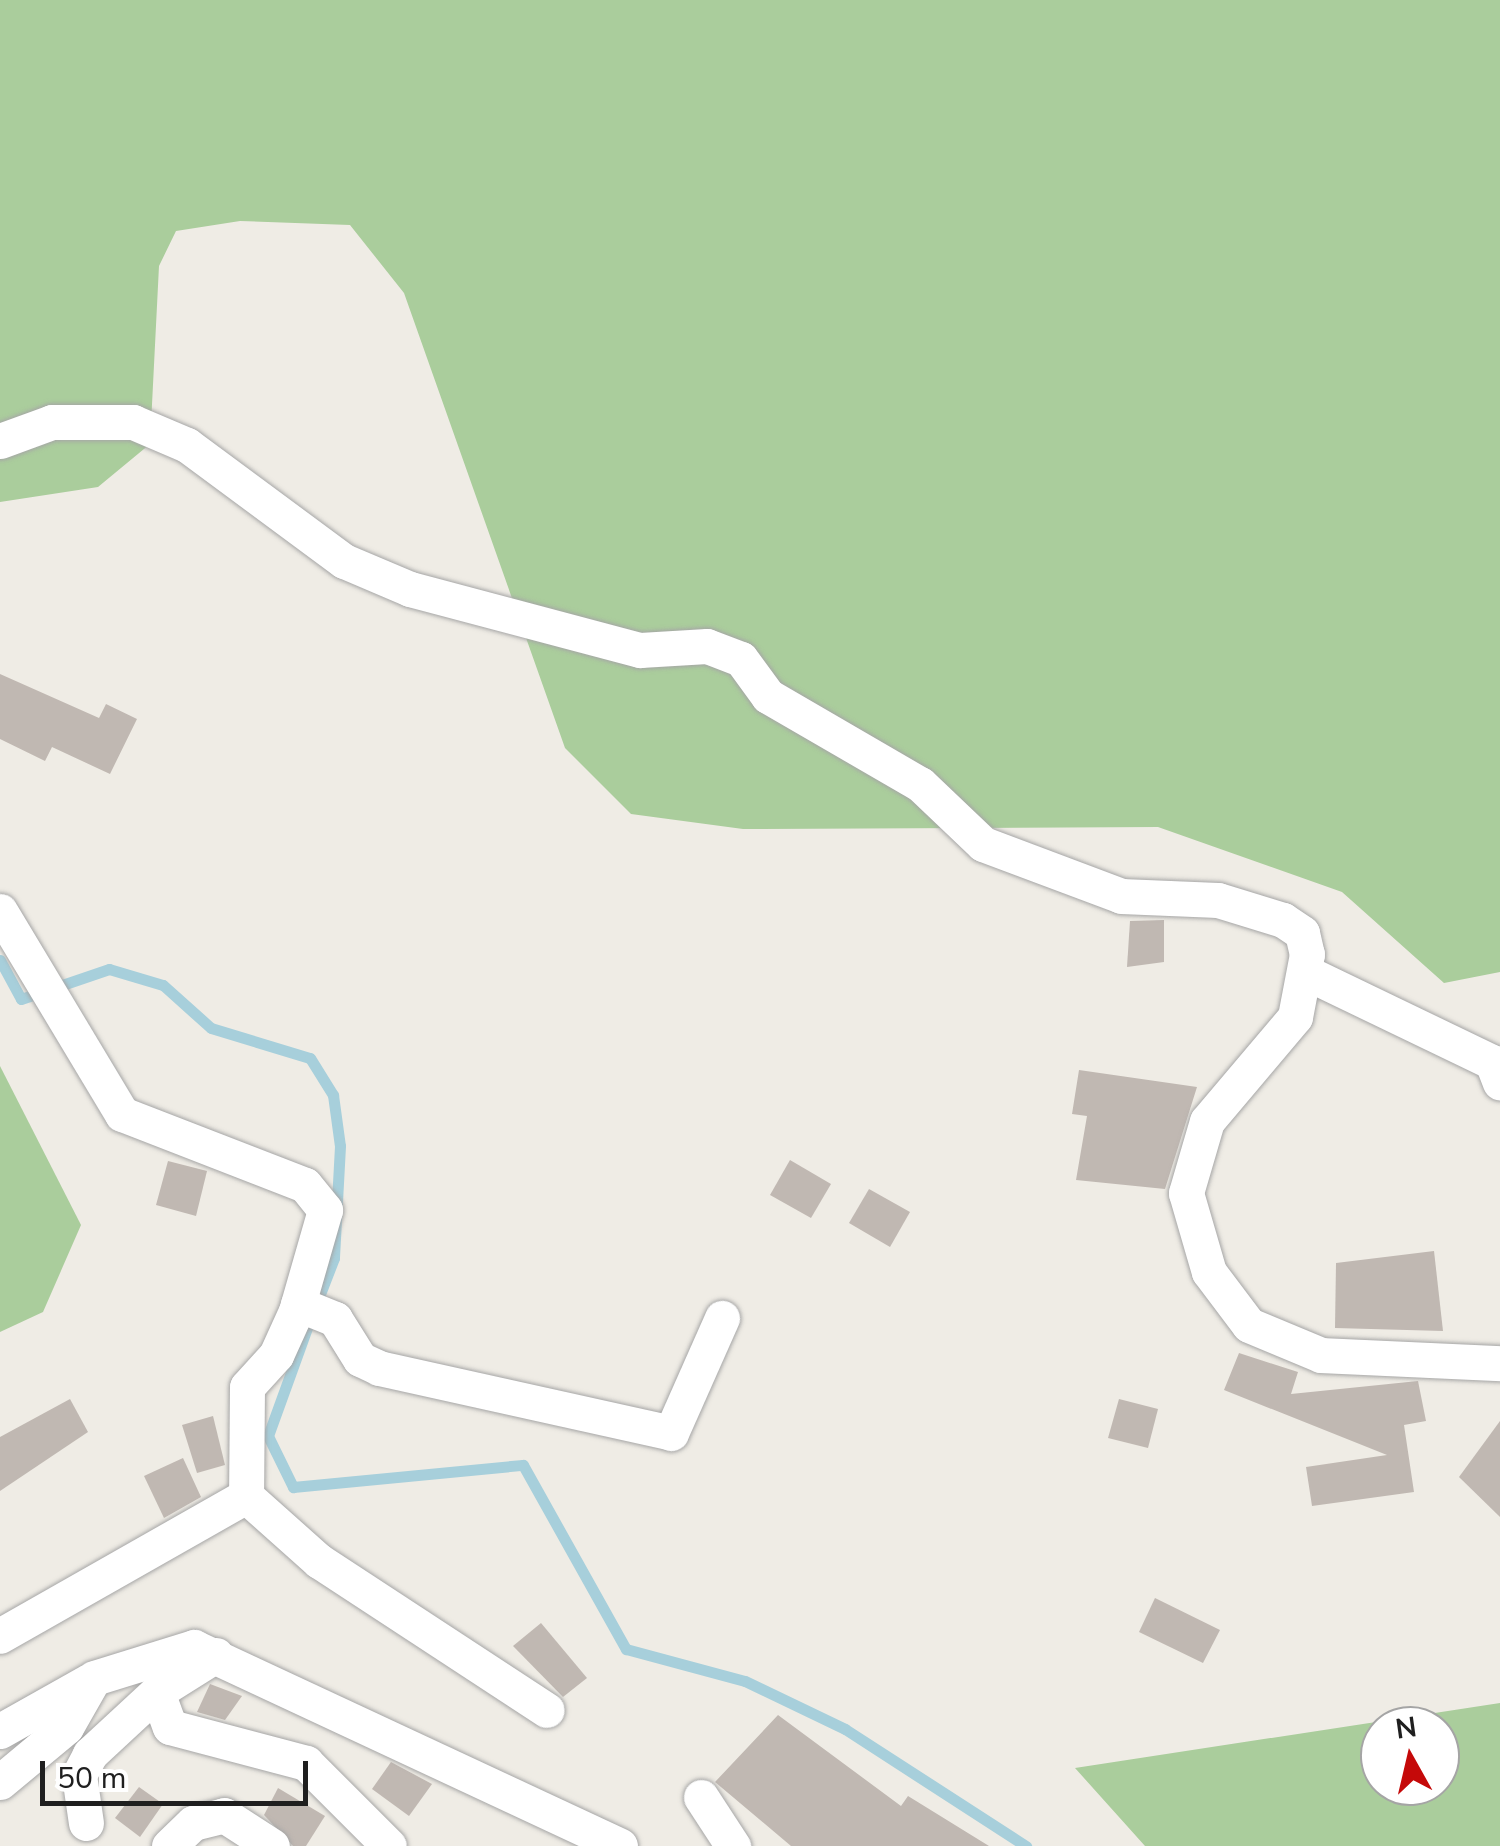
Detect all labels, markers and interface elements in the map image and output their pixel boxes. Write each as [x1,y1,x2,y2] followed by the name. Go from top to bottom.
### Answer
[1360,1706,1460,1806] north arrow
[1393,1708,1419,1749] text: N
[45,1741,312,1803] scale bar
[57,1758,126,1799] text: 50 m

